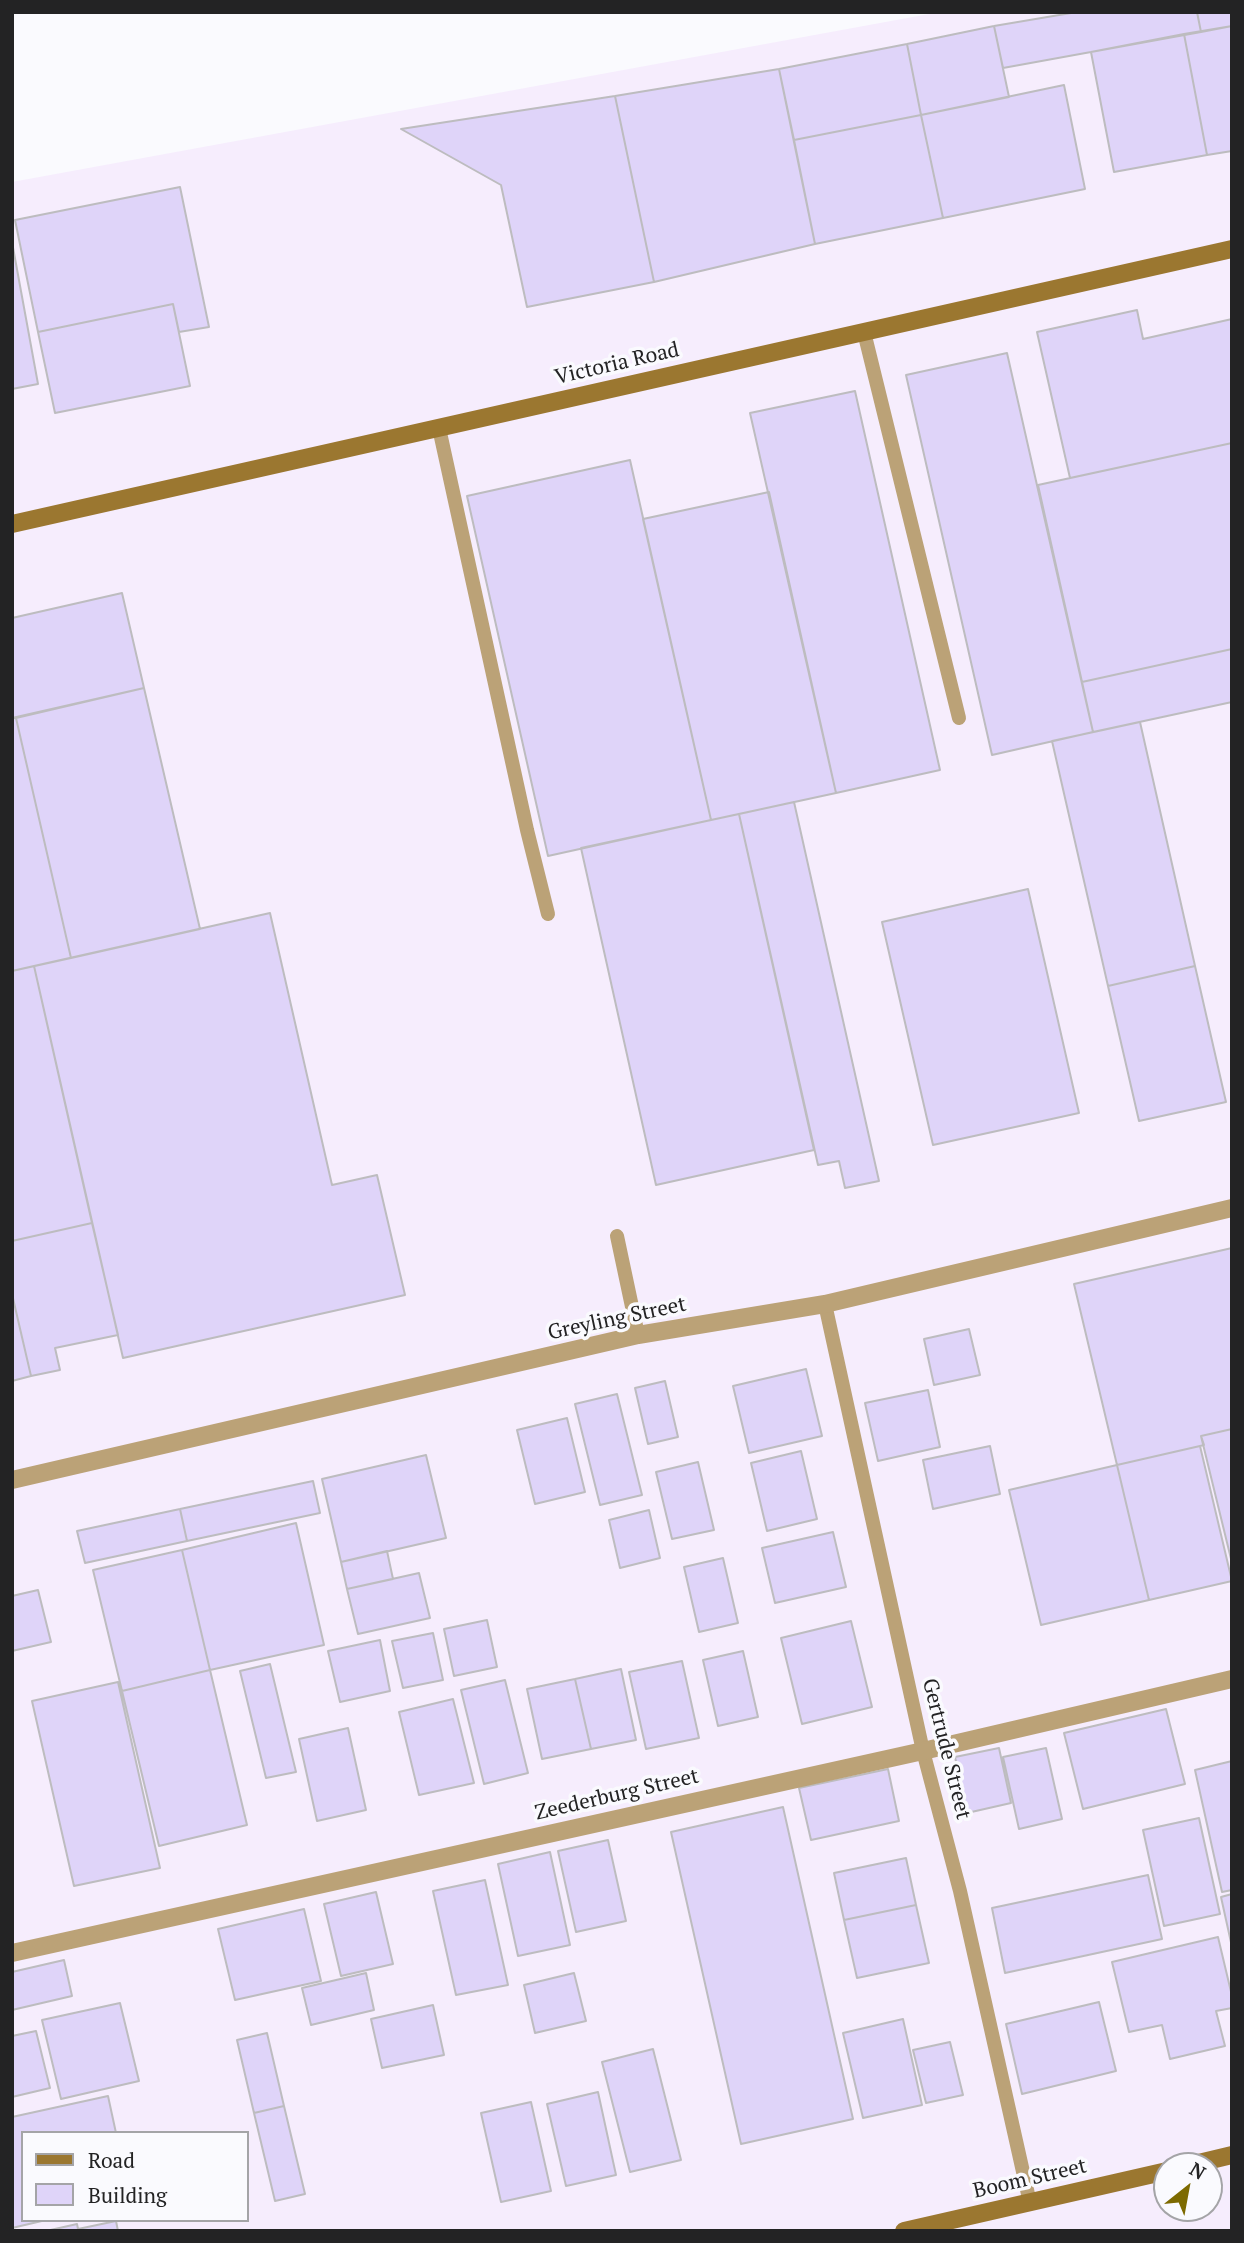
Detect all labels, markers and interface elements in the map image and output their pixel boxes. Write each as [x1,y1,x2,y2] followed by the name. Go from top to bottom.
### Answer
[552,337,682,391] street label: Victoria Road
[546,1292,688,1346] street label: Greyling Street
[916,1676,976,1822] street label: Gertrude Street
[533,1764,701,1826] street label: Zeederburg Street
[21,2131,248,2222] legend
[88,2146,135,2174] text: Road
[1153,2152,1223,2222] north arrow
[971,2154,1089,2204] street label: Boom Street
[1185,2156,1211,2185] text: N
[88,2181,167,2209] text: Building

